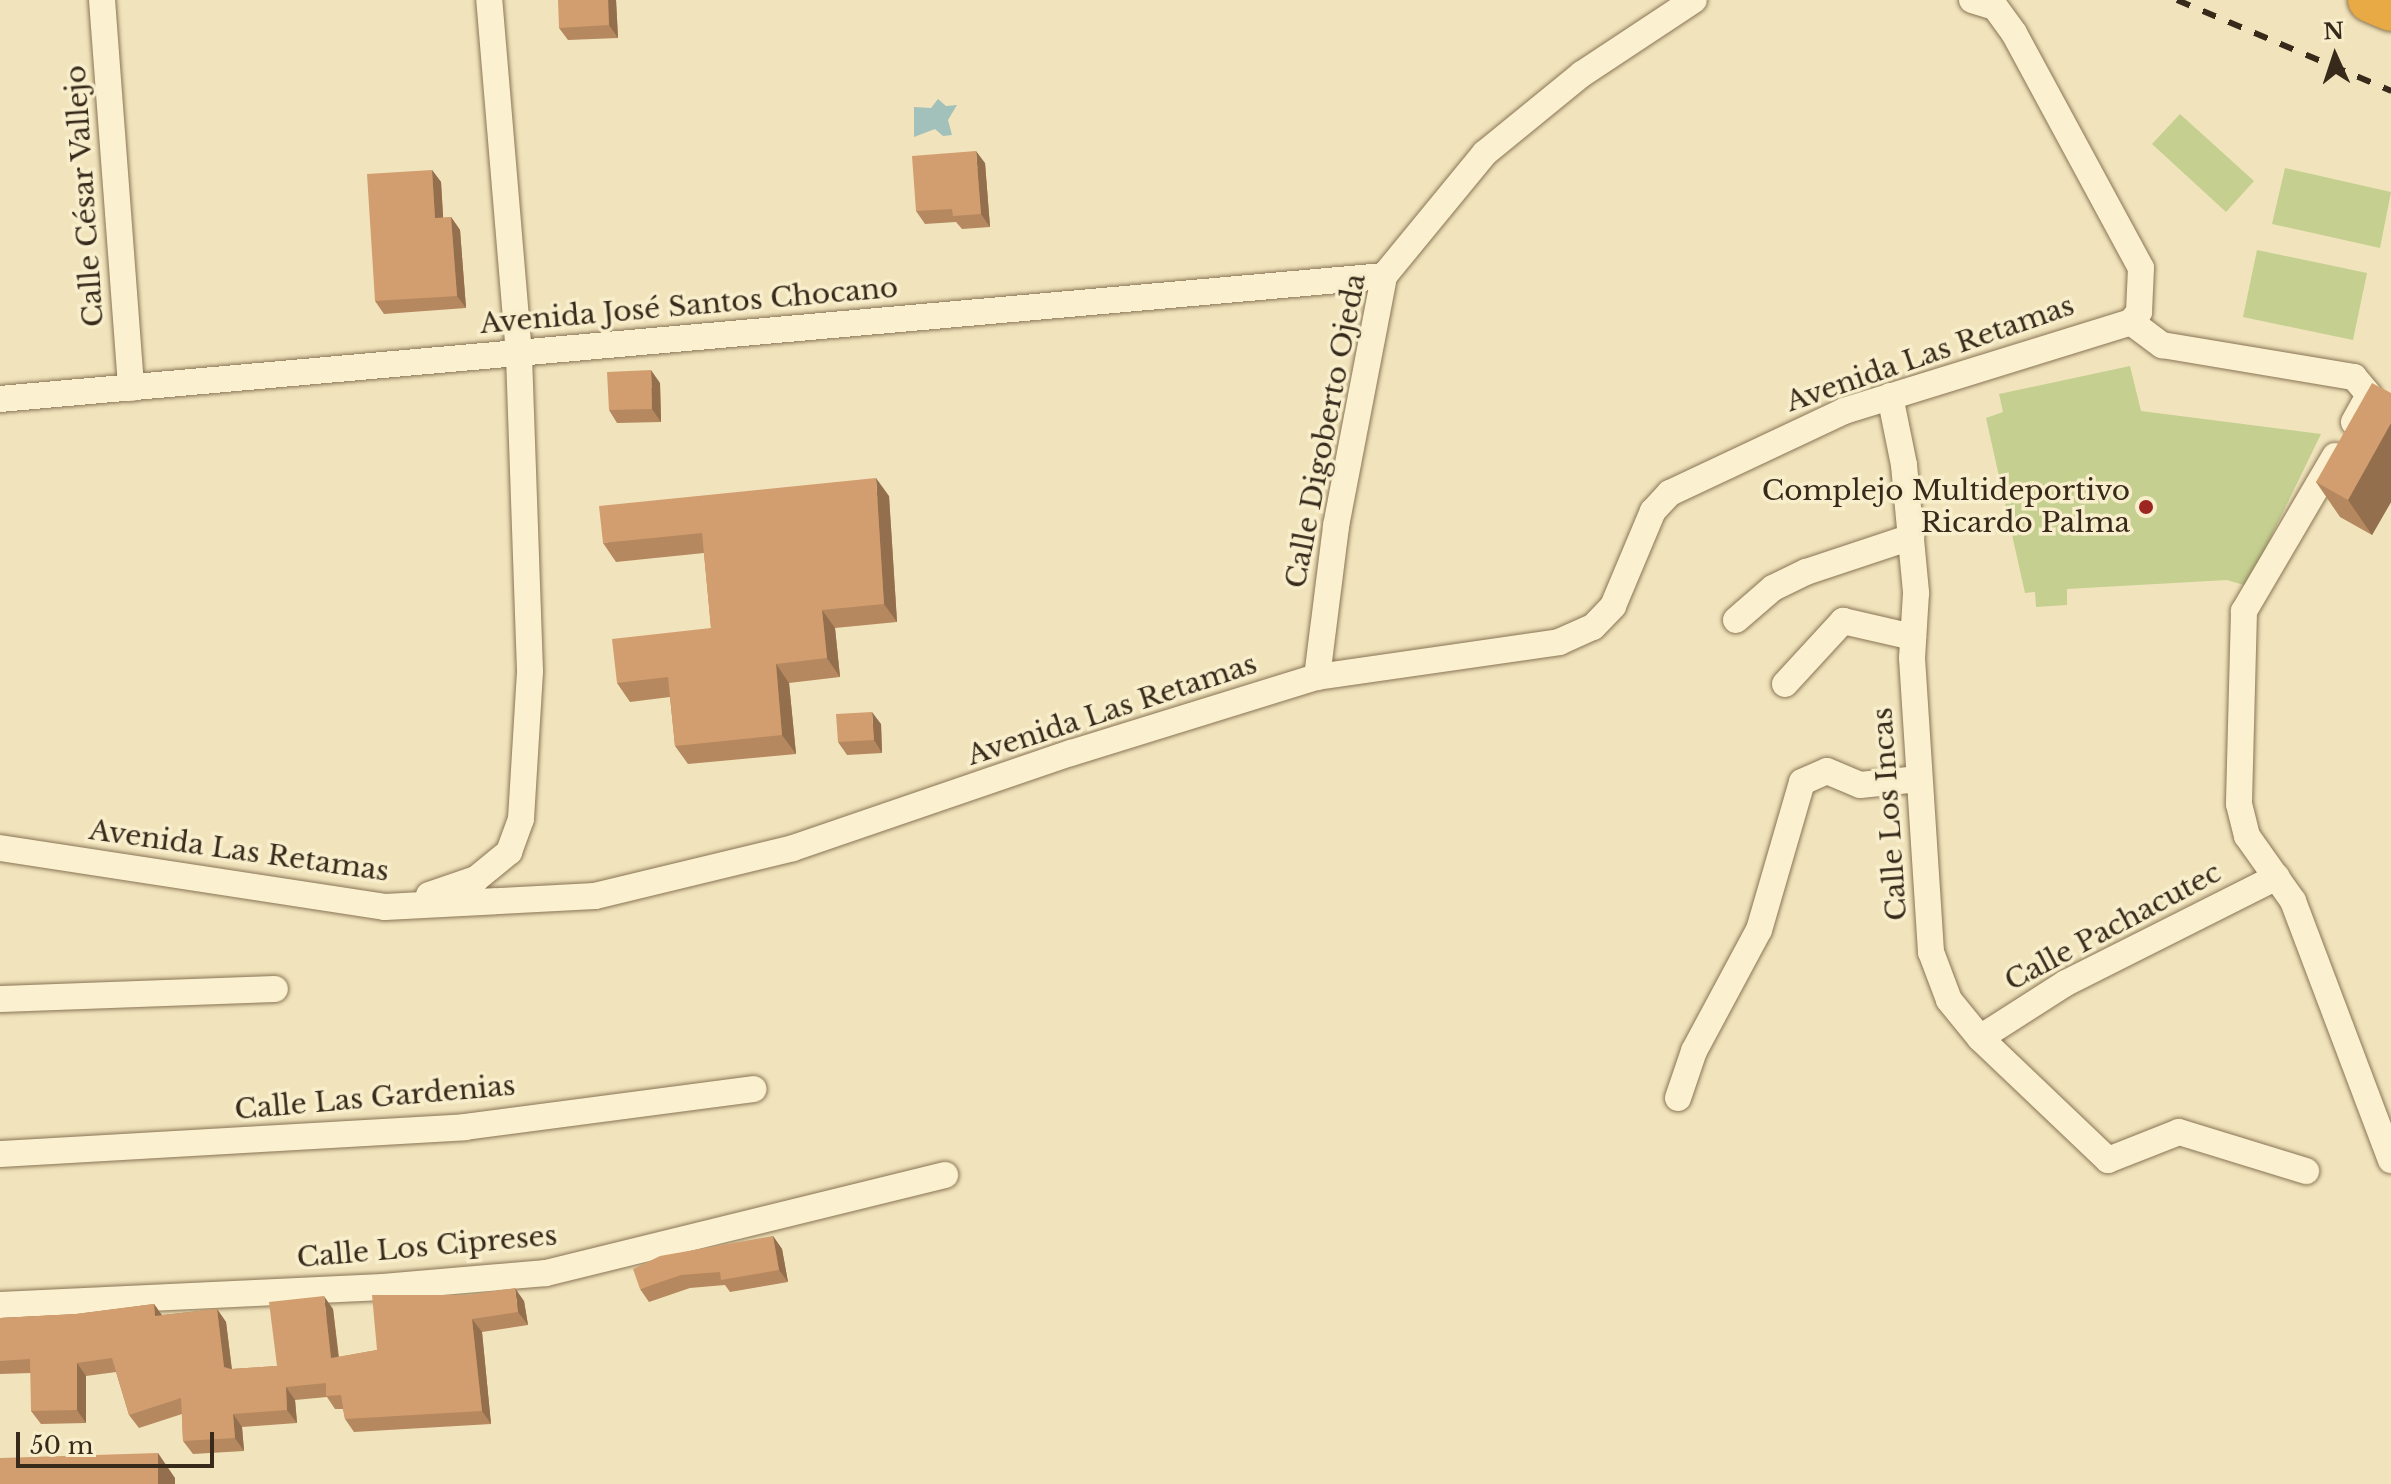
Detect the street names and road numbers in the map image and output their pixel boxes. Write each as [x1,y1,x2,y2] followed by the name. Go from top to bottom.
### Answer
[59,63,111,329] street label: Calle César Vallejo
[478,271,900,341] street label: Avenida José Santos Chocano
[1279,271,1373,591] street label: Calle Digoberto Ojeda
[1781,289,2079,419] street label: Avenida Las Retamas
[963,647,1261,773] street label: Avenida Las Retamas
[1866,706,1914,922] street label: Calle Los Incas
[87,813,391,889] street label: Avenida Las Retamas
[1999,856,2227,998] street label: Calle Pachacutec
[233,1069,517,1127] street label: Calle Las Gardenias
[295,1219,559,1275] street label: Calle Los Cipreses

